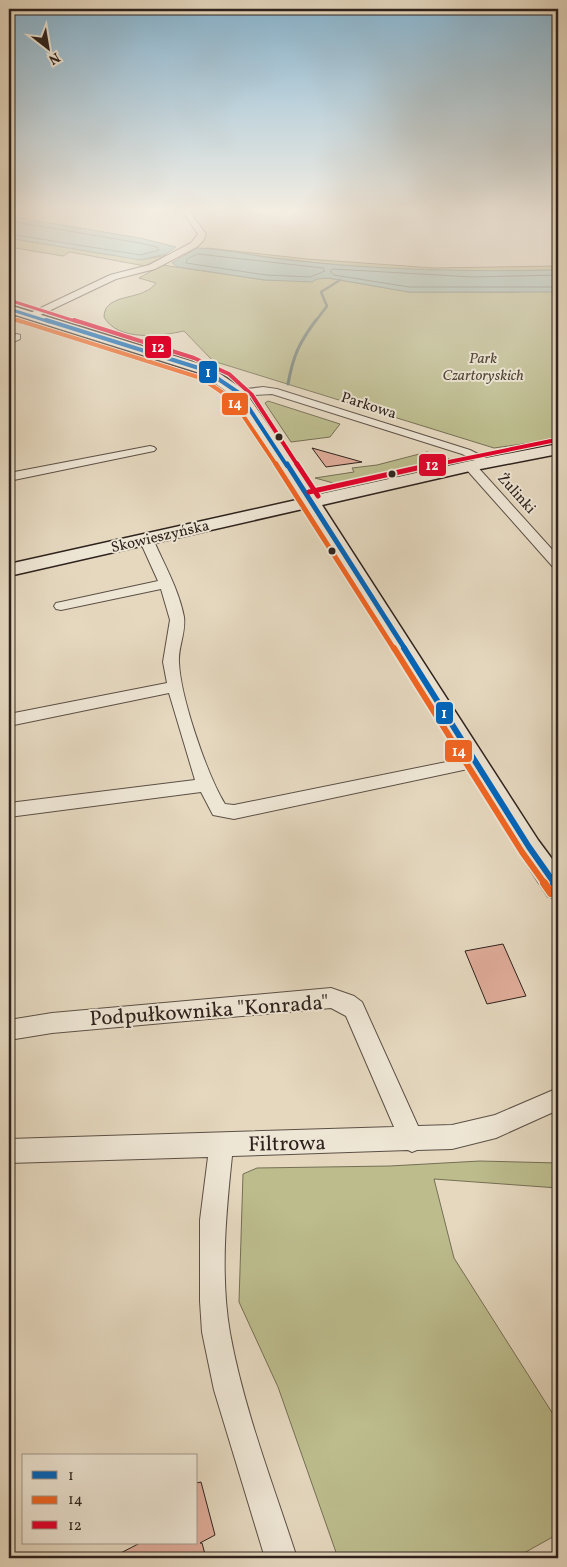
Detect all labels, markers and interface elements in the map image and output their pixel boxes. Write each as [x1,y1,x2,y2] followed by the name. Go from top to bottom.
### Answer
[22,22,72,72] north arrow
[45,47,63,69] text: N
[144,335,172,359] line badge: 12
[152,339,164,358] text: 12
[442,349,524,387] park label: Park Czartoryskich
[198,360,218,384] line badge: 1
[205,364,211,383] text: 1
[338,388,399,425] street label: Parkowa
[221,392,249,416] line badge: 14
[228,395,243,414] text: 14
[274,432,284,442] unlabelled marker
[418,453,447,477] line badge: 12
[426,457,438,476] text: 12
[387,469,397,479] unlabelled marker
[492,469,540,519] street label: Żulinki
[109,516,212,559] street label: Skowieszyńska
[327,546,337,556] unlabelled marker
[435,701,454,725] line badge: 1
[441,705,447,724] text: 1
[444,739,473,763] line badge: 14
[452,743,467,762] text: 14
[89,989,330,1034] street label: Podpułkownika "Konrada"
[248,1129,326,1160] street label: Filtrowa
[22,1454,198,1544] legend
[68,1466,74,1487] text: 1
[68,1490,83,1511] text: 14
[68,1516,82,1537] text: 12

